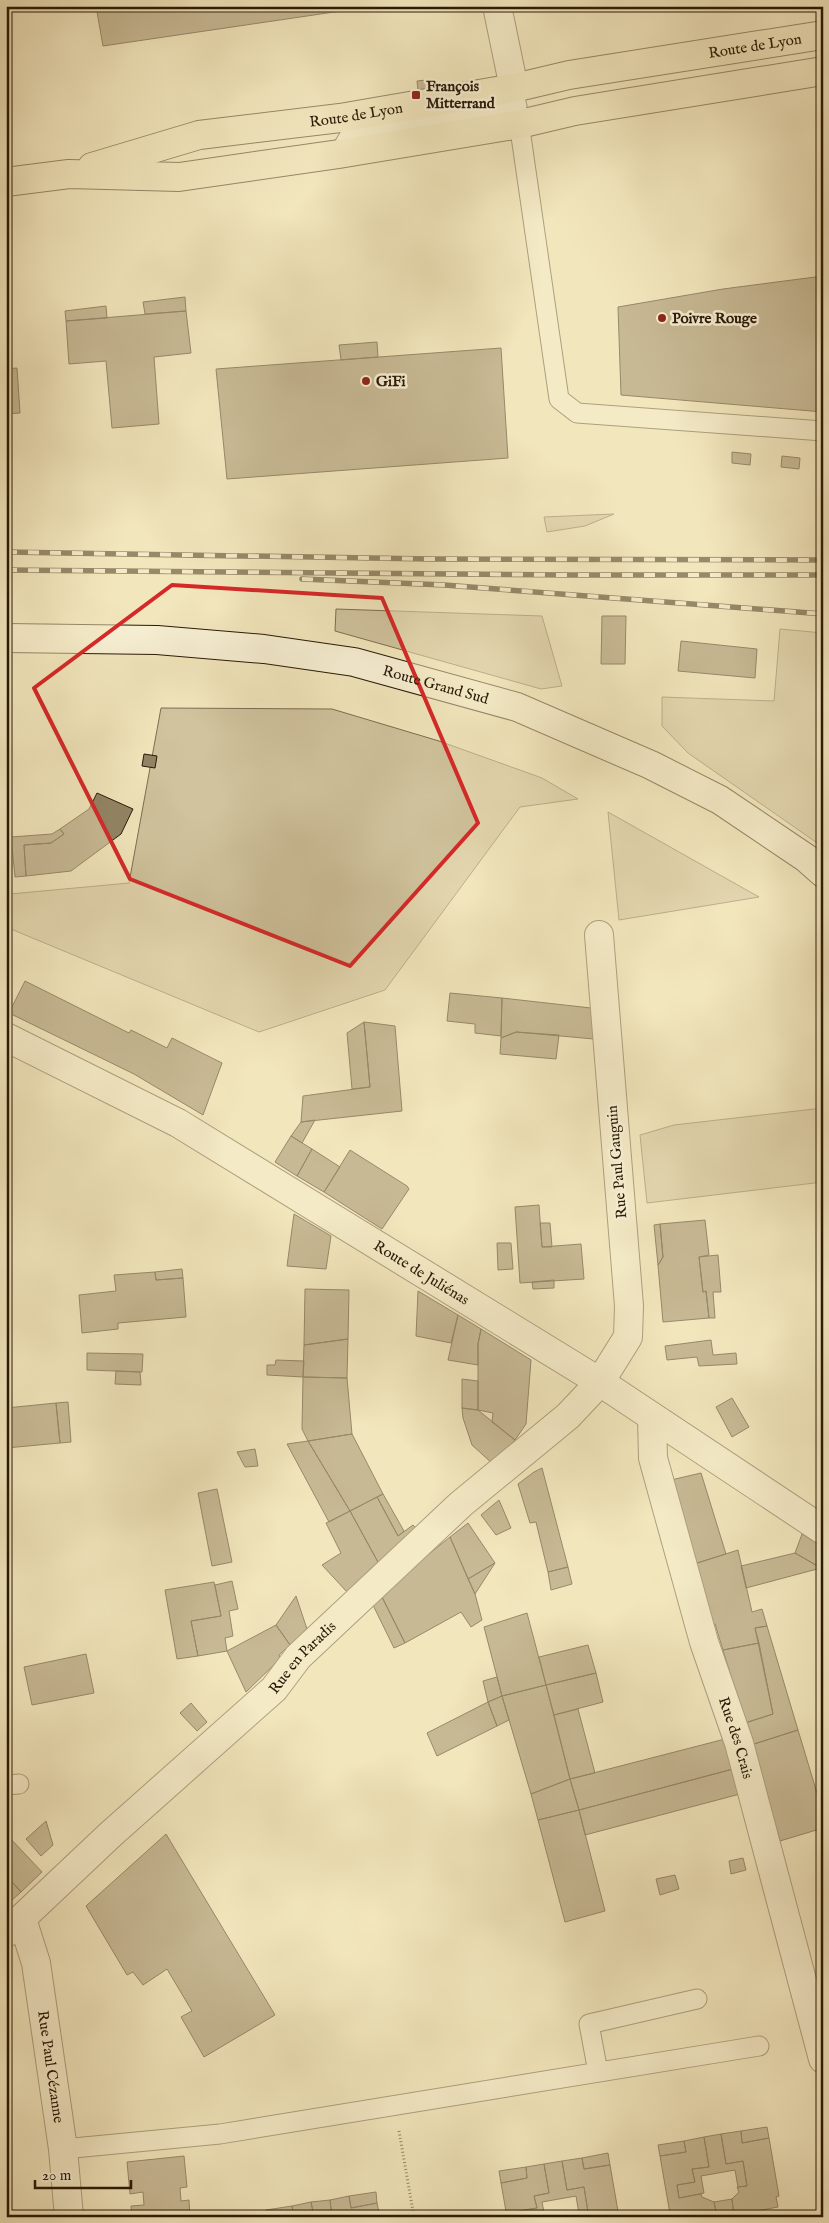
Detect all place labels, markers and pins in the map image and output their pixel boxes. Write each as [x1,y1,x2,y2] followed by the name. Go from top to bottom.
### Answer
[426,77,496,113] place label: François Mitterrand
[410,89,422,101] marker: François Mitterrand
[672,309,757,328] place label: Poivre Rouge
[656,312,668,324] marker: Poivre Rouge
[376,372,405,391] place label: GiFi
[360,375,372,387] marker: GiFi

